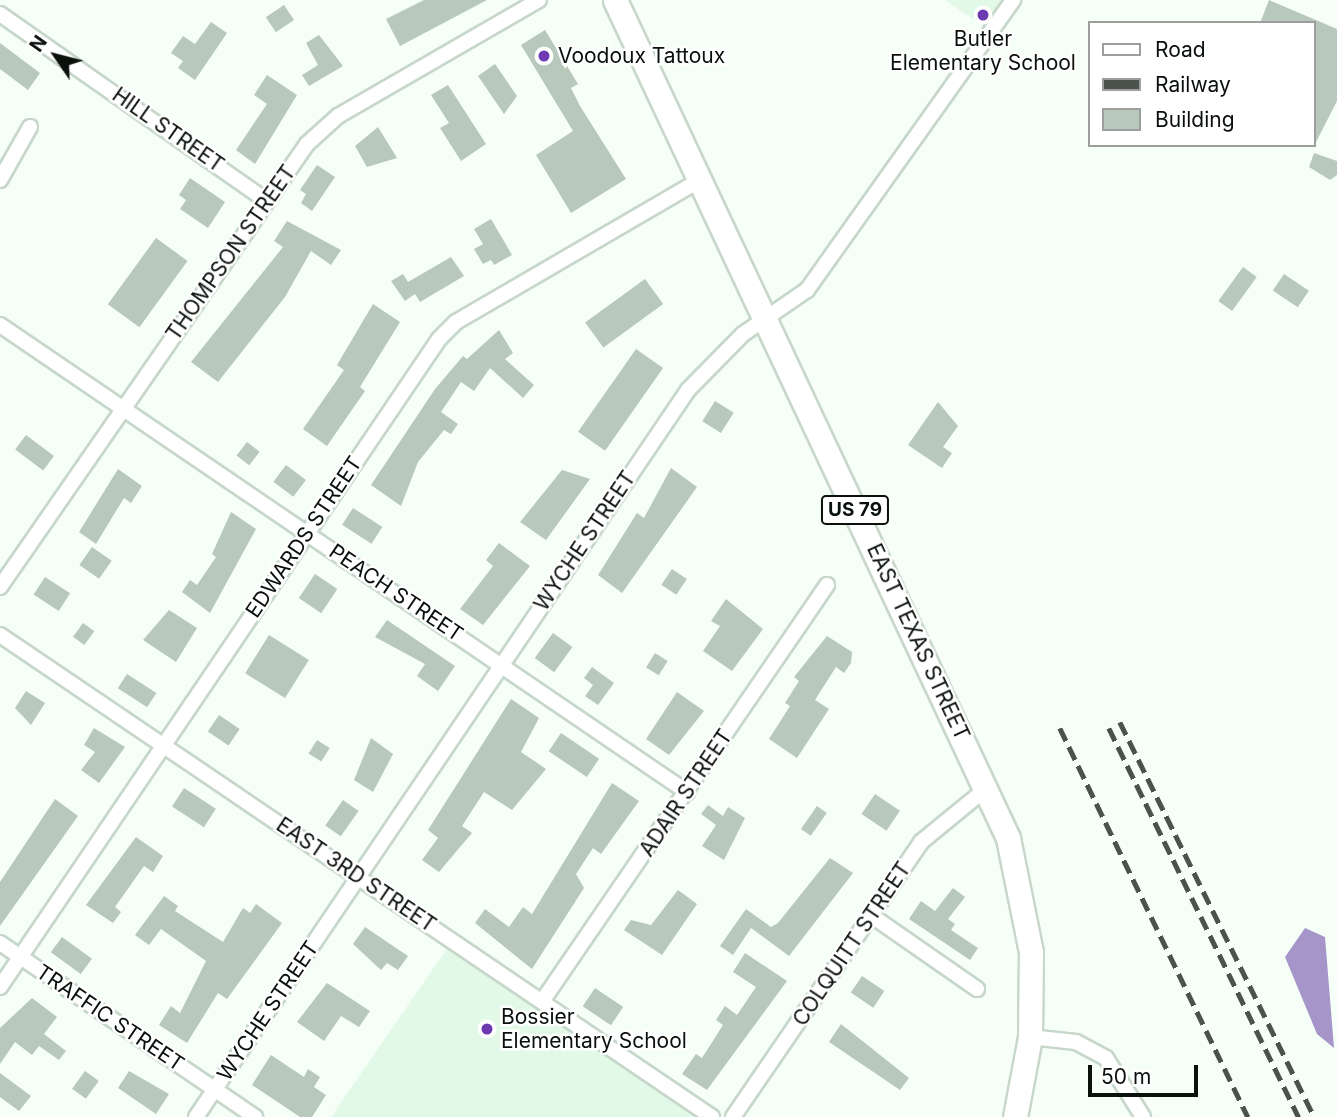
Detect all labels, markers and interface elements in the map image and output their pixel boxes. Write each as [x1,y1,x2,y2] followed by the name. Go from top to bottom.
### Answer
[975,7,991,23] marker: Butler Elementary School
[21,21,91,91] north arrow
[1088,21,1316,147] legend
[890,26,1076,76] place label: Butler Elementary School
[25,31,52,56] text: N
[1155,37,1206,62] text: Road
[558,43,725,69] place label: Voodoux Tattoux
[536,48,552,64] marker: Voodoux Tattoux
[1155,72,1231,97] text: Railway
[107,82,229,178] street label: HILL STREET
[1155,107,1235,132] text: Building
[161,160,301,346] street label: THOMPSON STREET
[241,452,367,622] street label: EDWARDS STREET
[529,466,641,616] street label: WYCHE STREET
[820,495,890,526] road number: US 79
[324,539,468,647] street label: PEACH STREET
[861,540,975,744] street label: EAST TEXAS STREET
[634,725,738,861] street label: ADAIR STREET
[271,812,441,938] street label: EAST 3RD STREET
[788,857,916,1031] street label: COLQUITT STREET
[212,936,324,1086] street label: WYCHE STREET
[31,959,189,1077] street label: TRAFFIC STREET
[501,1004,687,1054] place label: Bossier Elementary School
[479,1021,495,1037] marker: Bossier Elementary School
[1092,1050,1202,1094] scale bar
[1101,1064,1151,1089] text: 50 m

